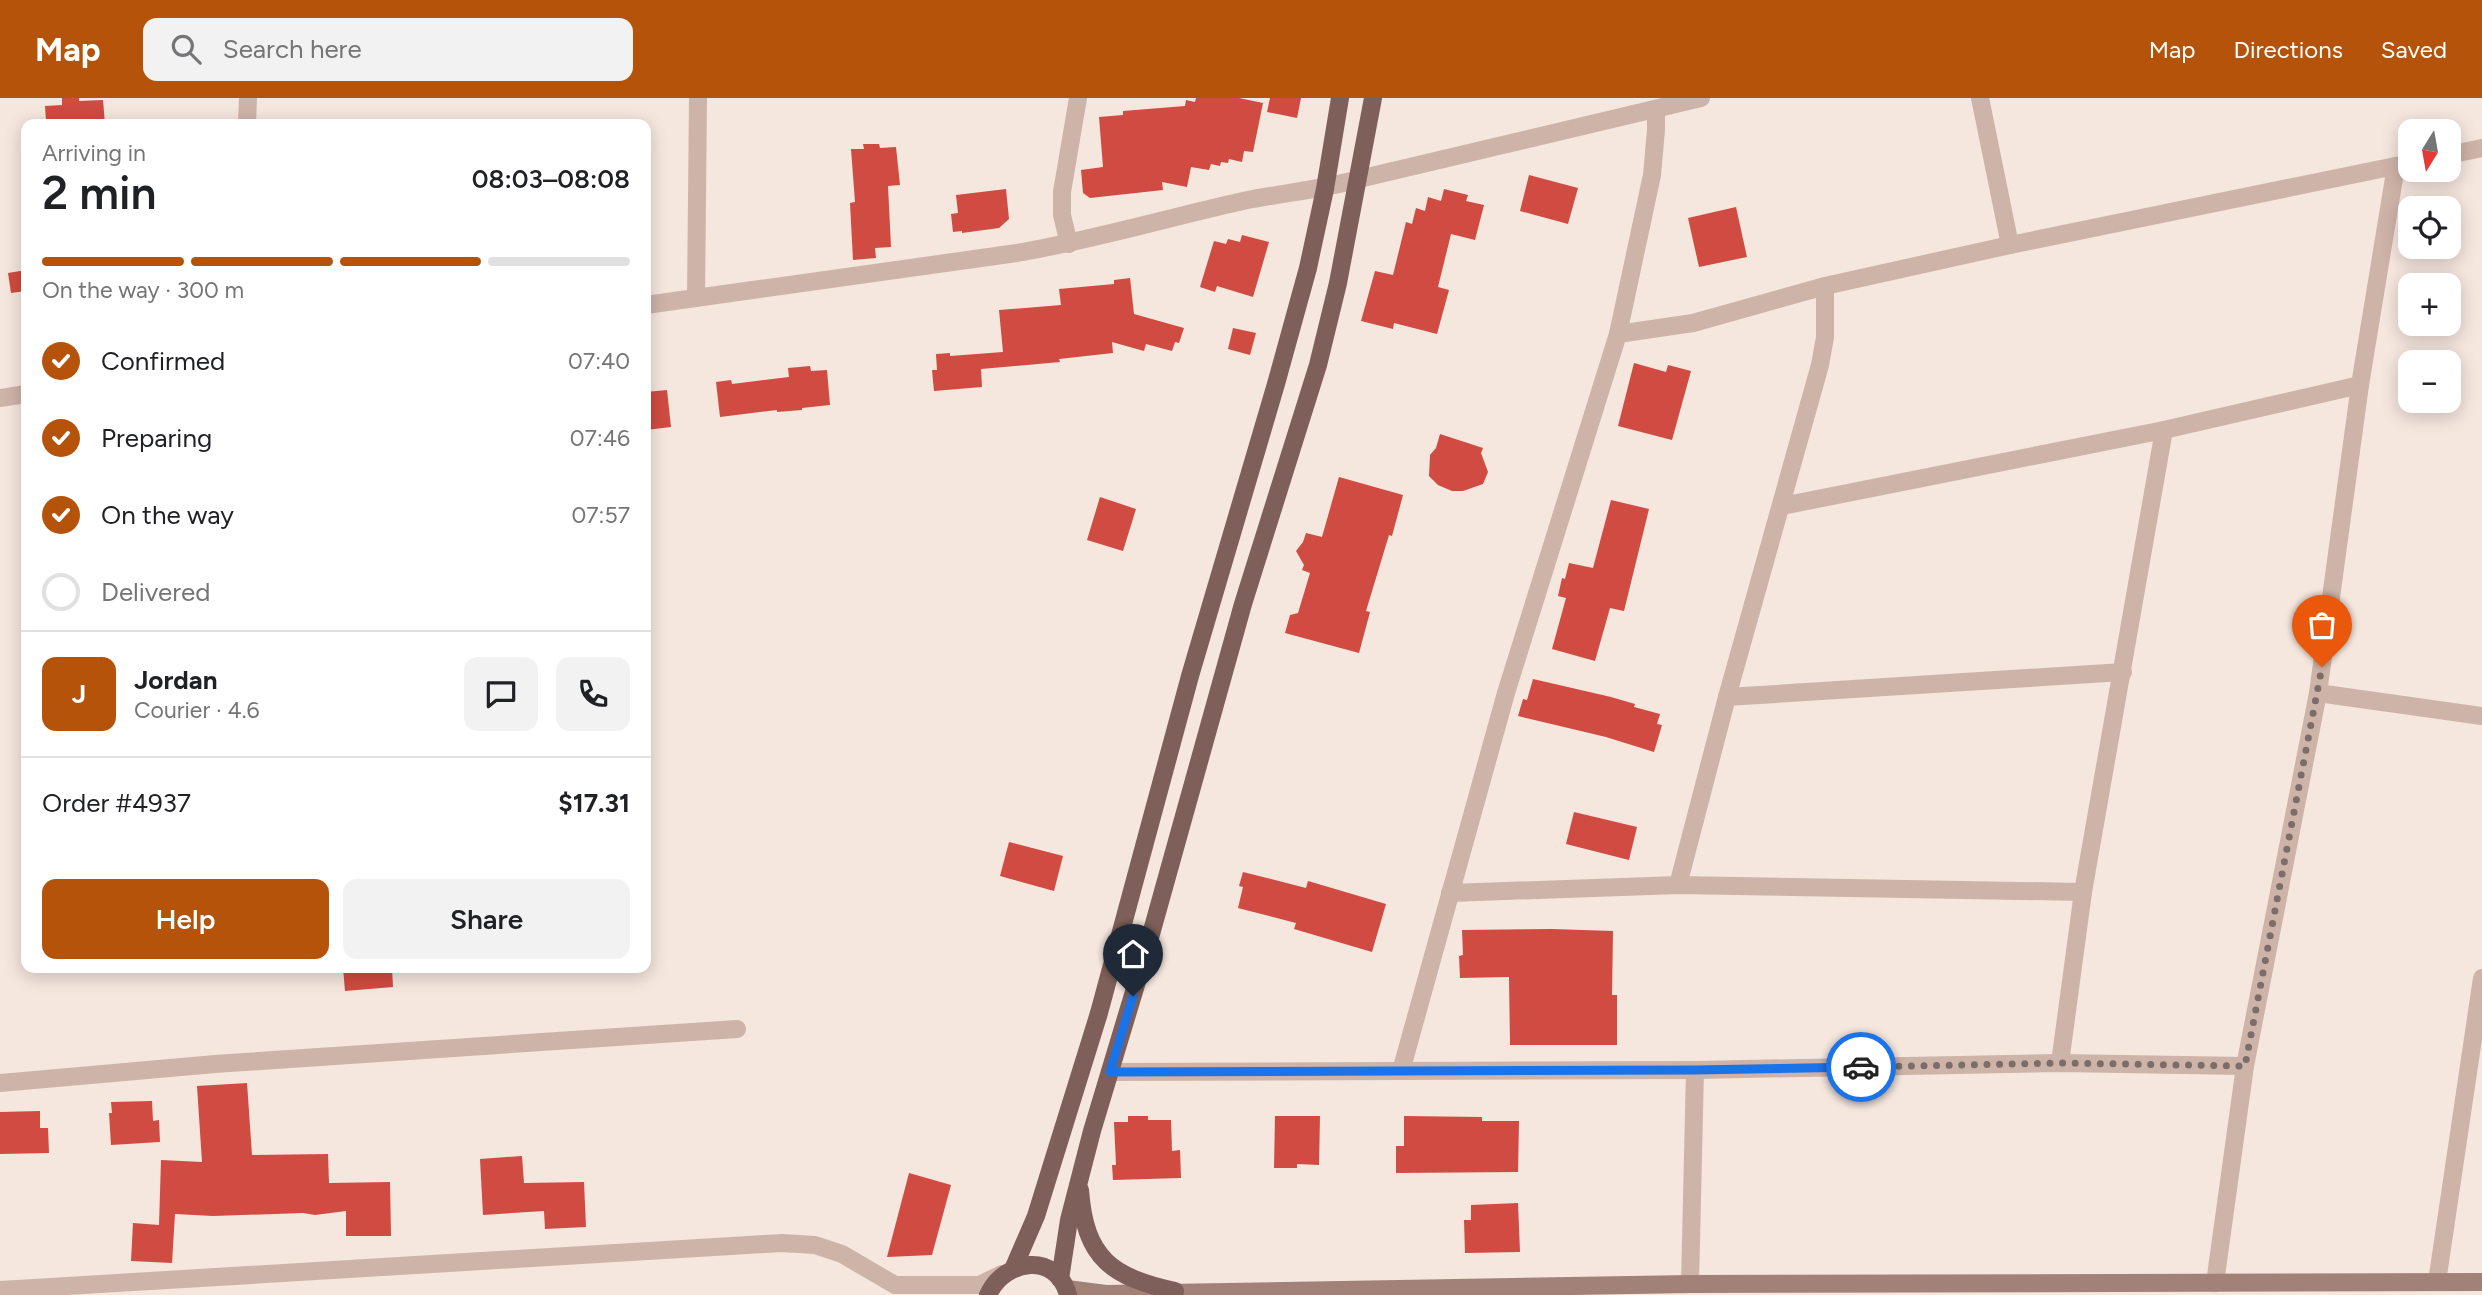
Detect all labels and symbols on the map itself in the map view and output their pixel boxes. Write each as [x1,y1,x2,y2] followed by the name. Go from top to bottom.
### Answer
[2398,119,2460,182] north arrow
[2292,595,2352,667] pin
[1103,924,1163,996] pin
[1826,1032,1896,1102] courier

